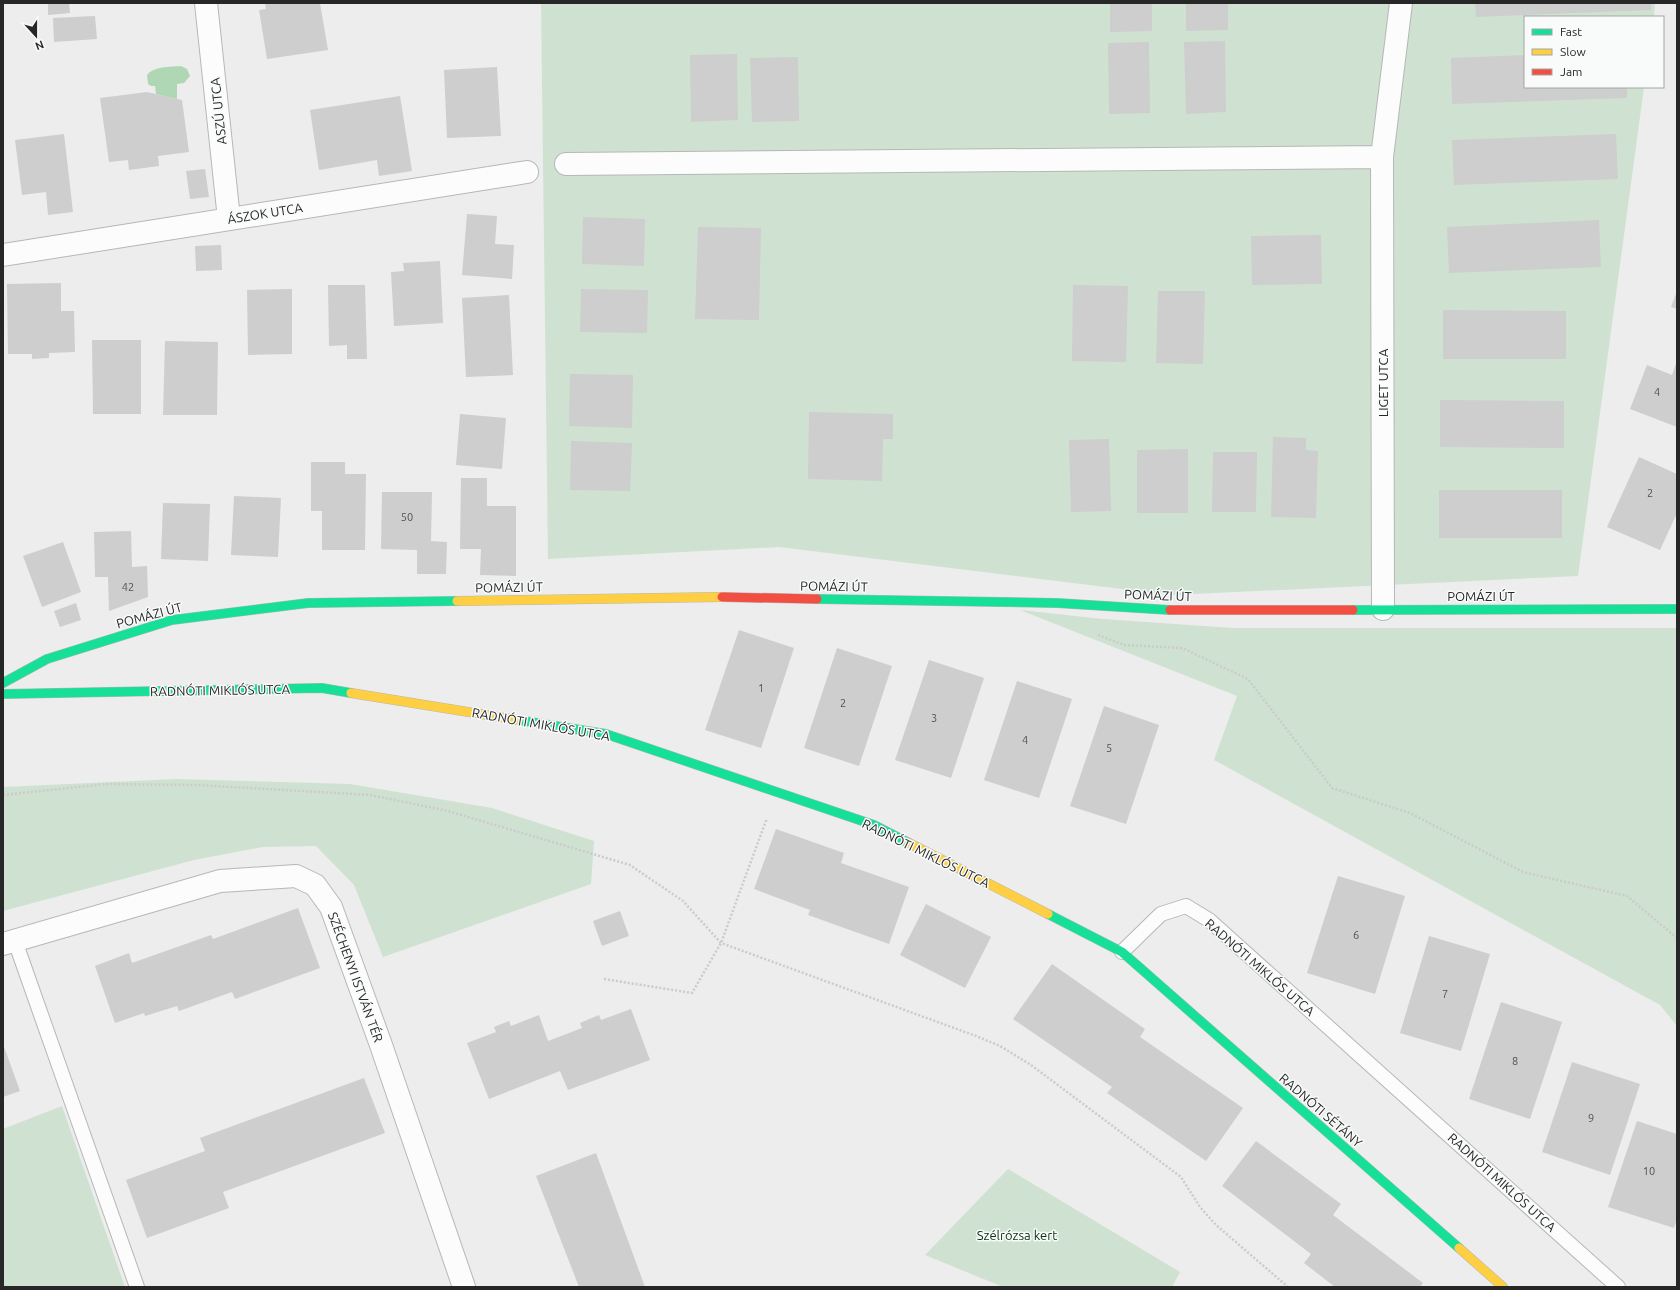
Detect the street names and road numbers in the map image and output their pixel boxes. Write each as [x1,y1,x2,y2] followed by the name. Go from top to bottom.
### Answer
[206,76,228,145] street label: ASZÚ UTCA
[226,199,304,226] street label: ÁSZOK UTCA
[1376,348,1390,417] street label: LIGET UTCA
[800,577,868,594] street label: POMÁZI ÚT
[475,578,543,595] street label: POMÁZI ÚT
[1124,586,1192,603] street label: POMÁZI ÚT
[1447,588,1515,603] street label: POMÁZI ÚT
[114,599,183,631] street label: POMÁZI ÚT
[150,682,291,698] street label: RADNÓTI MIKLÓS UTCA
[471,705,612,743] street label: RADNÓTI MIKLÓS UTCA
[860,816,992,890] street label: RADNÓTI MIKLÓS UTCA
[326,910,387,1044] street label: SZÉCHENYI ISTVÁN TÉR
[1203,916,1318,1019] street label: RADNÓTI MIKLÓS UTCA
[1277,1070,1366,1150] street label: RADNÓTI SÉTÁNY
[1445,1130,1559,1234] street label: RADNÓTI MIKLÓS UTCA

